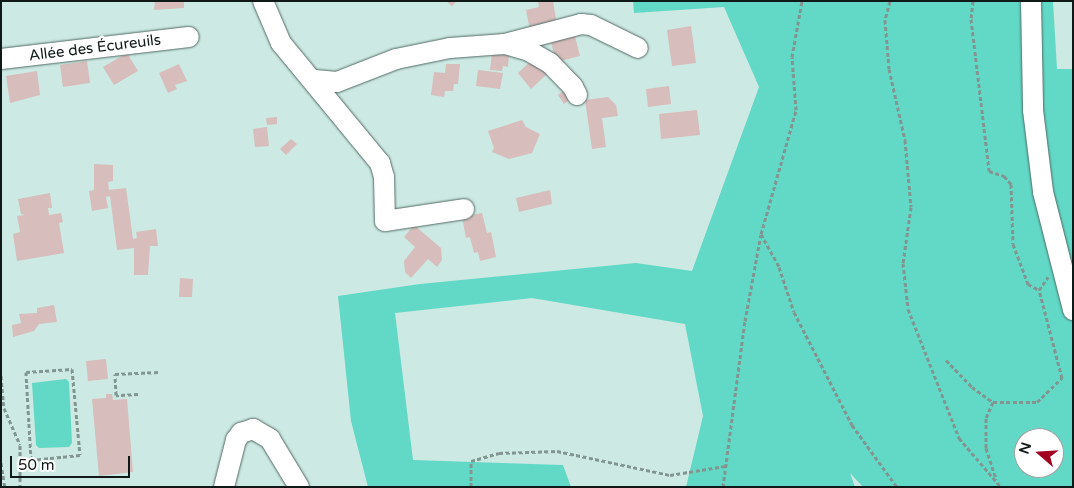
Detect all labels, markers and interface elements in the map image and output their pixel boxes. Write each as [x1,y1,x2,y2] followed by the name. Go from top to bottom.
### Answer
[28,31,162,65] street label: Allée des Écureuils
[1014,428,1064,478] north arrow
[1015,440,1035,456] text: N
[12,446,132,478] scale bar
[18,456,55,474] text: 50 m

